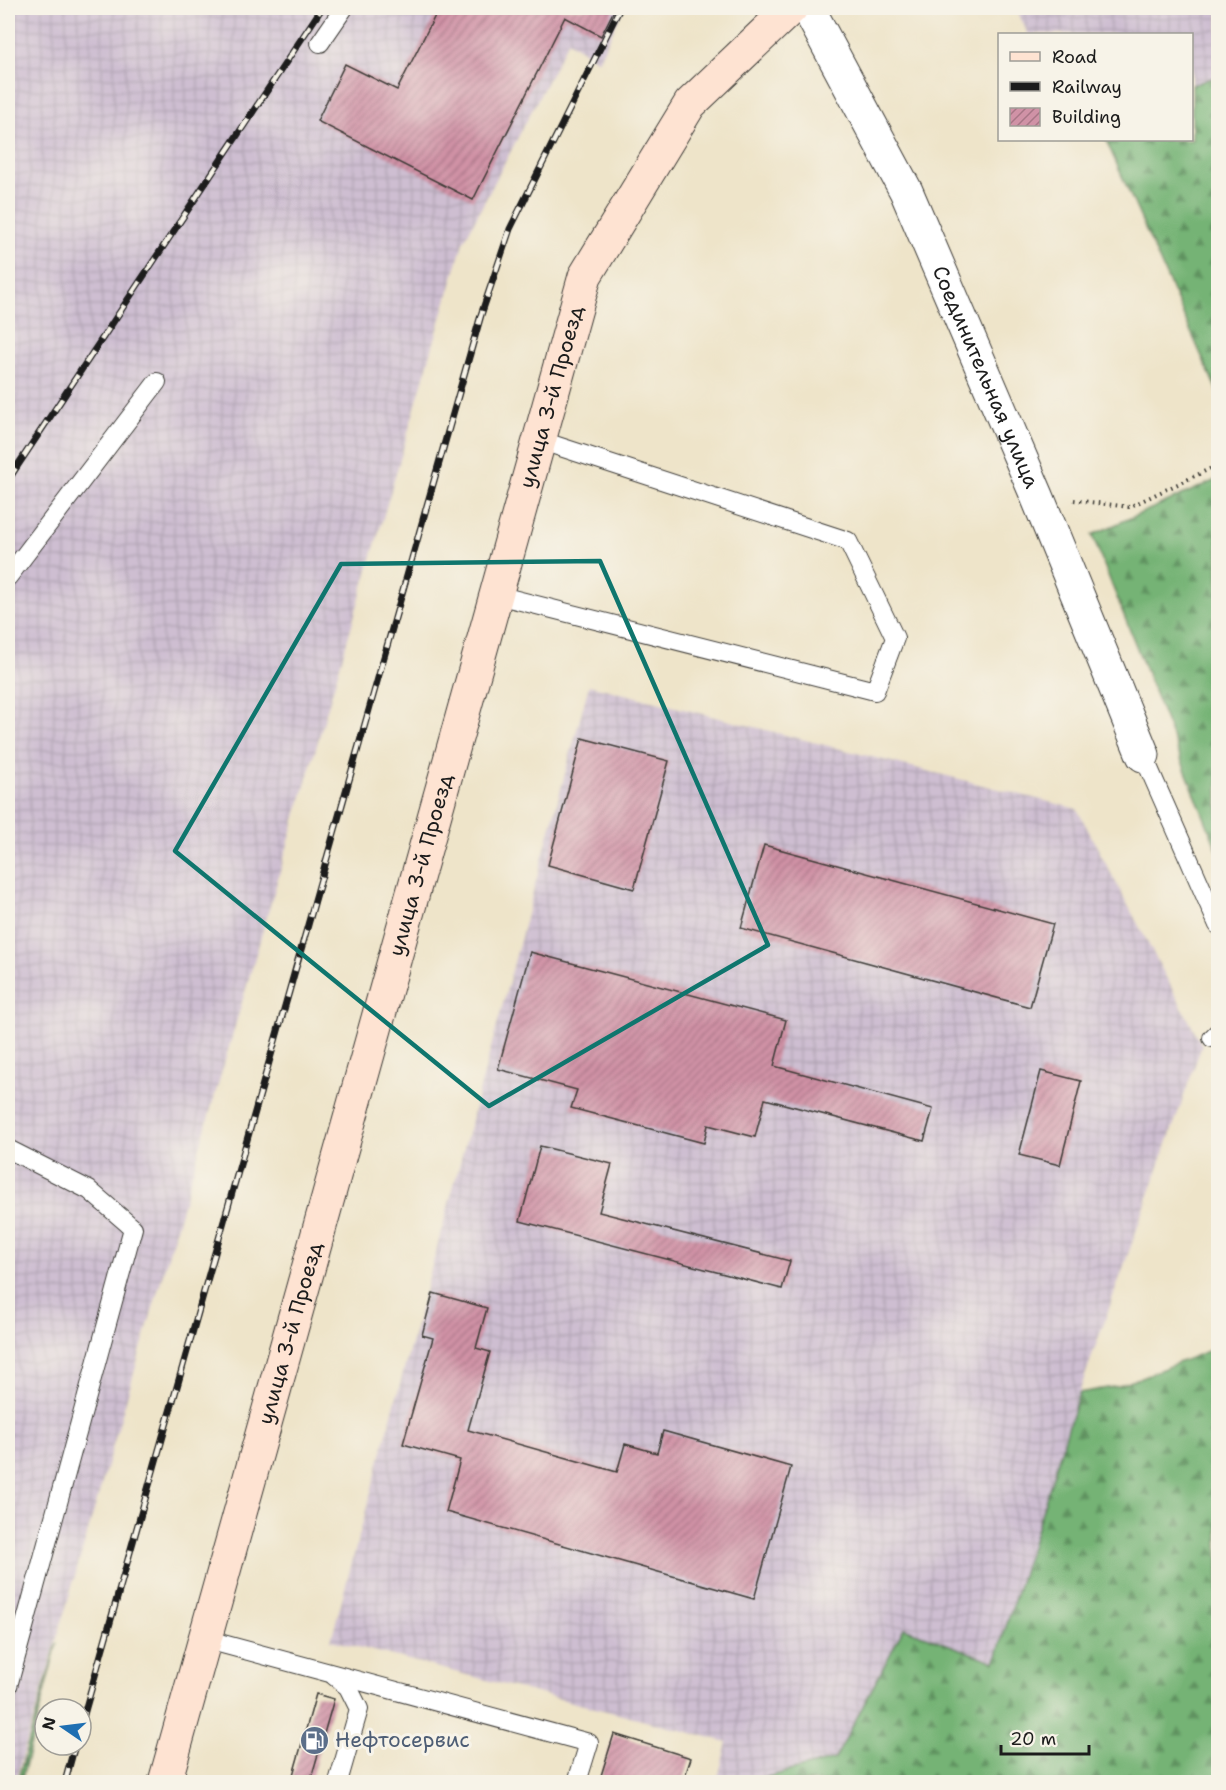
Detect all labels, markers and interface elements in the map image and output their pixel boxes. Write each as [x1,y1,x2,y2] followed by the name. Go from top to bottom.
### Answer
[998,33,1193,141] legend
[1052,45,1097,69] text: Road
[1052,75,1122,99] text: Railway
[1052,105,1121,129] text: Building
[926,261,1046,493] street label: Соединительная улица
[513,302,590,491] street label: улица 3-й Проезд
[382,771,460,959] street label: улица 3-й Проезд
[251,1239,329,1428] street label: улица 3-й Проезд
[33,1697,93,1757] north arrow
[37,1715,61,1732] text: N
[1001,1718,1090,1756] scale bar
[298,1724,330,1756] fuel station icon: Нефтосервис
[335,1726,470,1754] place label: Нефтосервис
[1010,1727,1056,1751] text: 20 m

